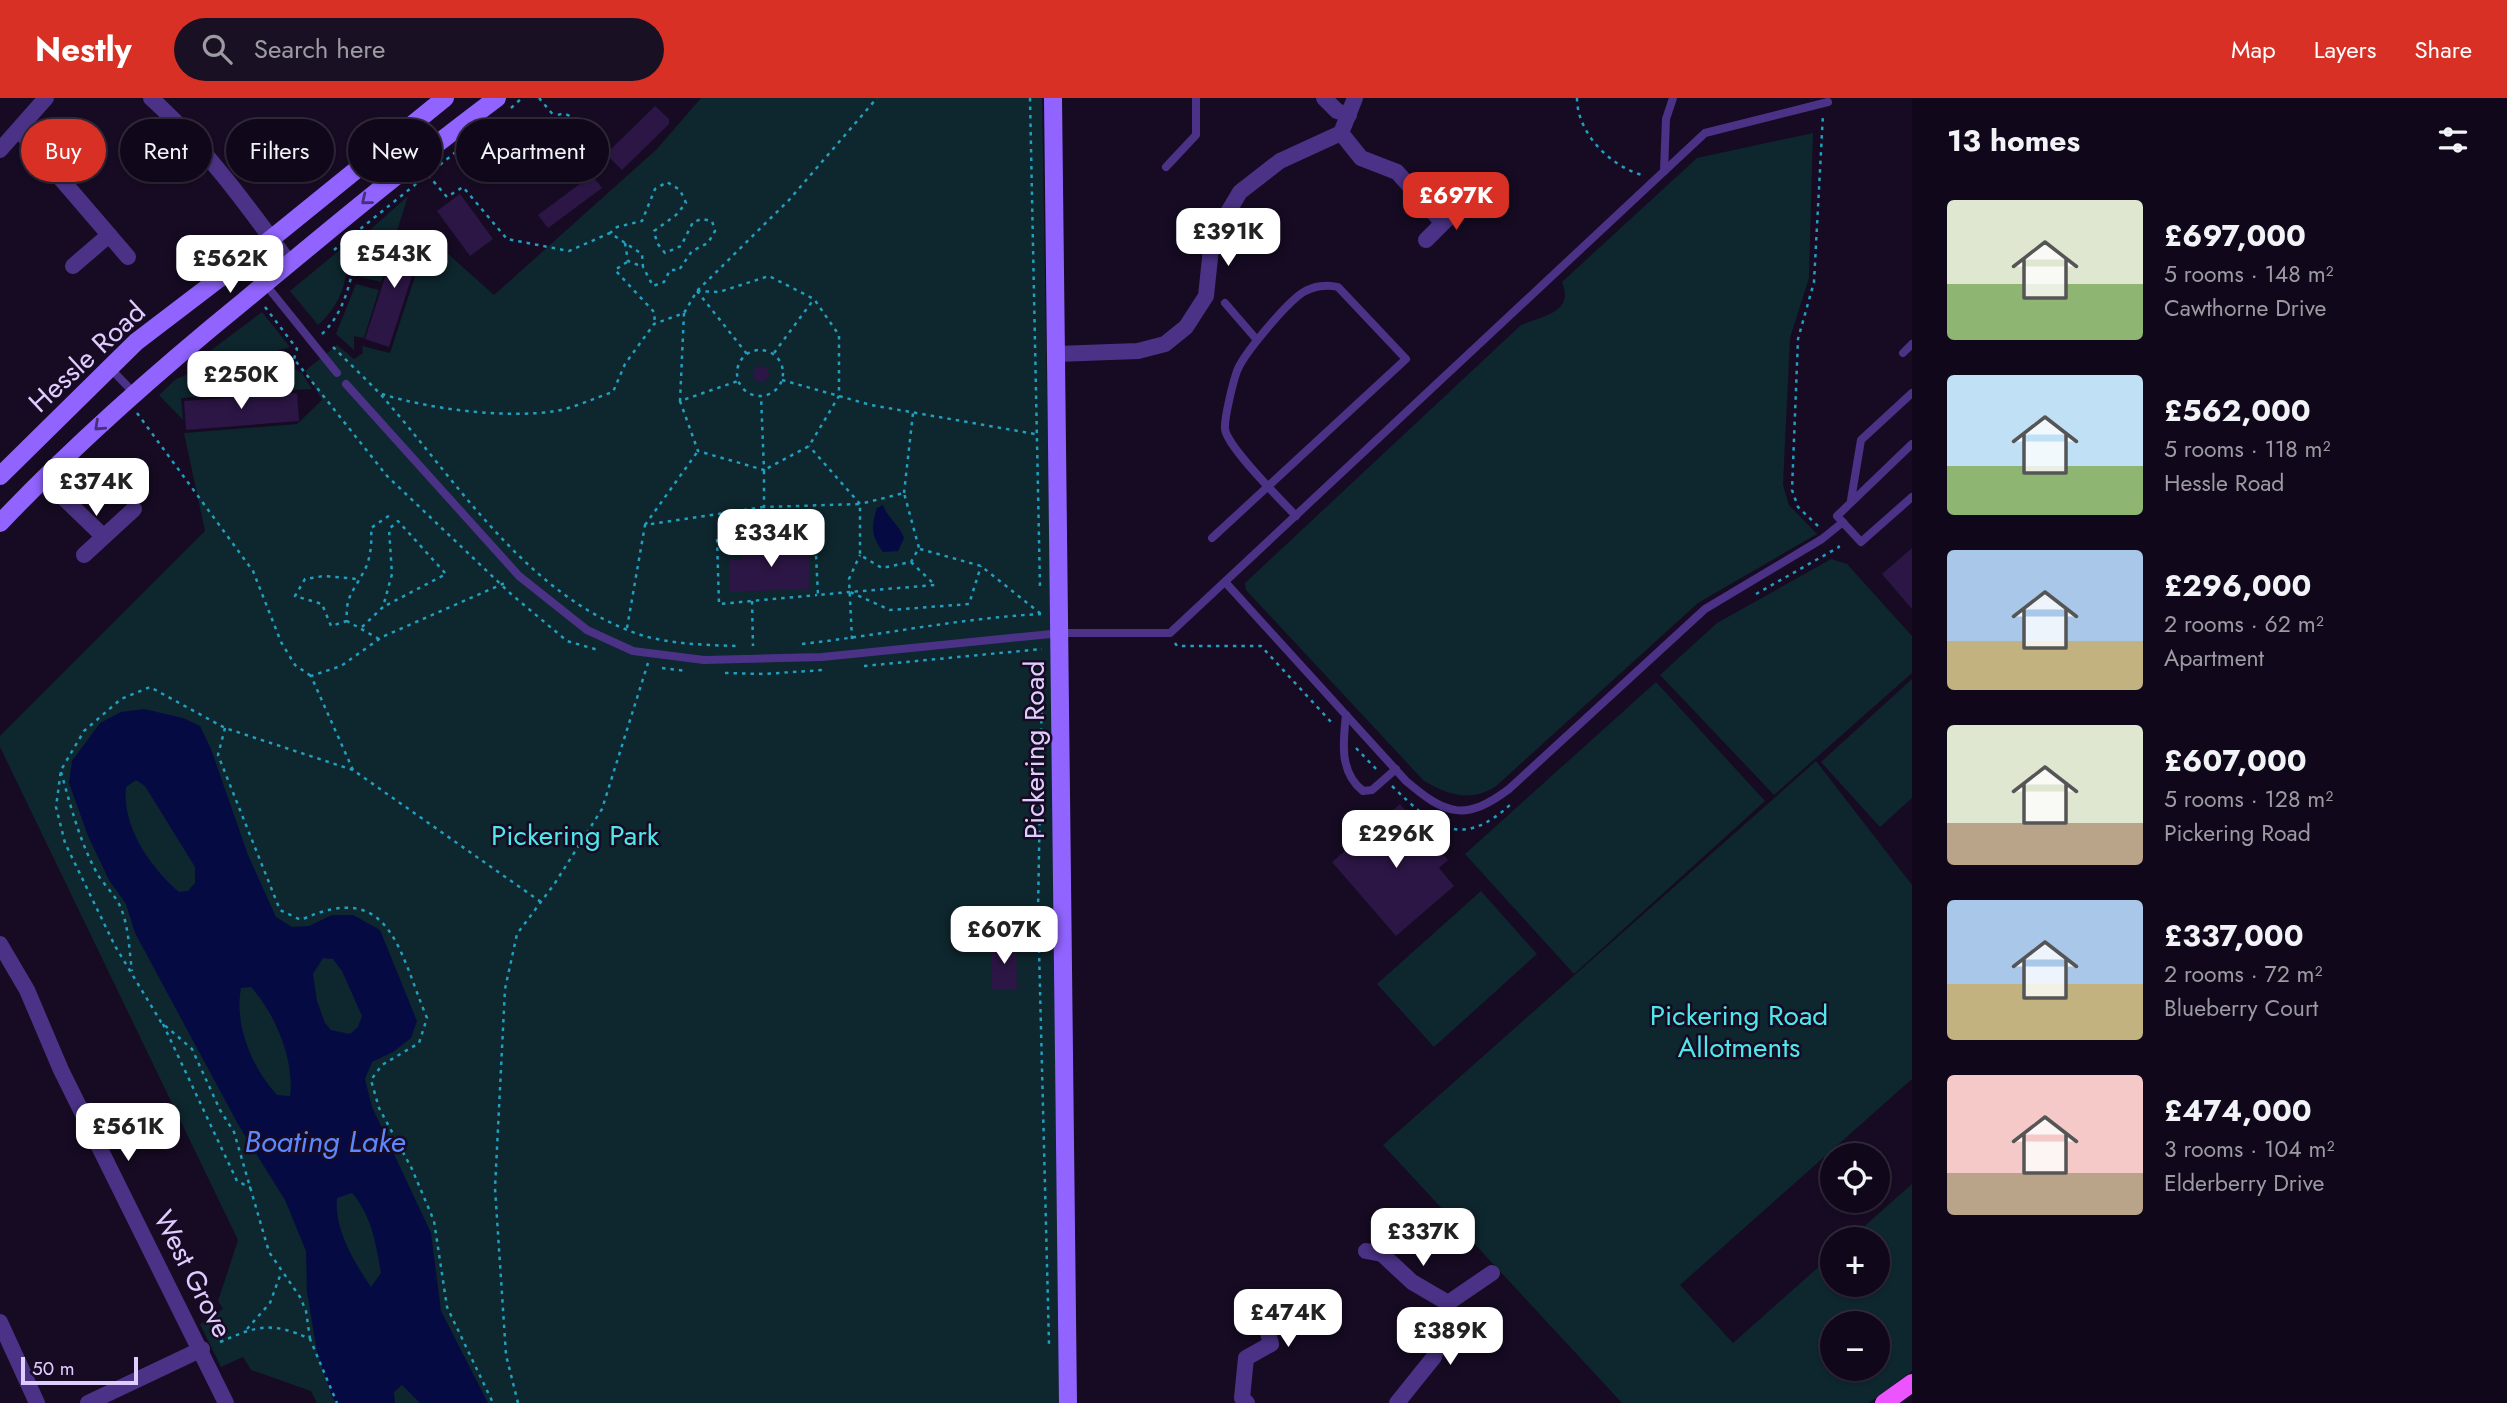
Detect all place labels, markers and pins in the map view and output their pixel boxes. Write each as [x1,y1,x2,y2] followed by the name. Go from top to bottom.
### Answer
[1407,172,1505,232] pin: £697K
[1179,208,1277,268] pin: £391K
[345,230,443,290] pin: £543K
[181,236,279,295] pin: £562K
[192,352,290,411] pin: £250K
[47,458,145,518] pin: £374K
[722,510,820,569] pin: £334K
[1347,810,1445,870] pin: £296K
[955,906,1053,966] pin: £607K
[79,1104,177,1163] pin: £561K
[1374,1208,1472,1268] pin: £337K
[1239,1290,1337,1349] pin: £474K
[1401,1308,1499,1367] pin: £389K

